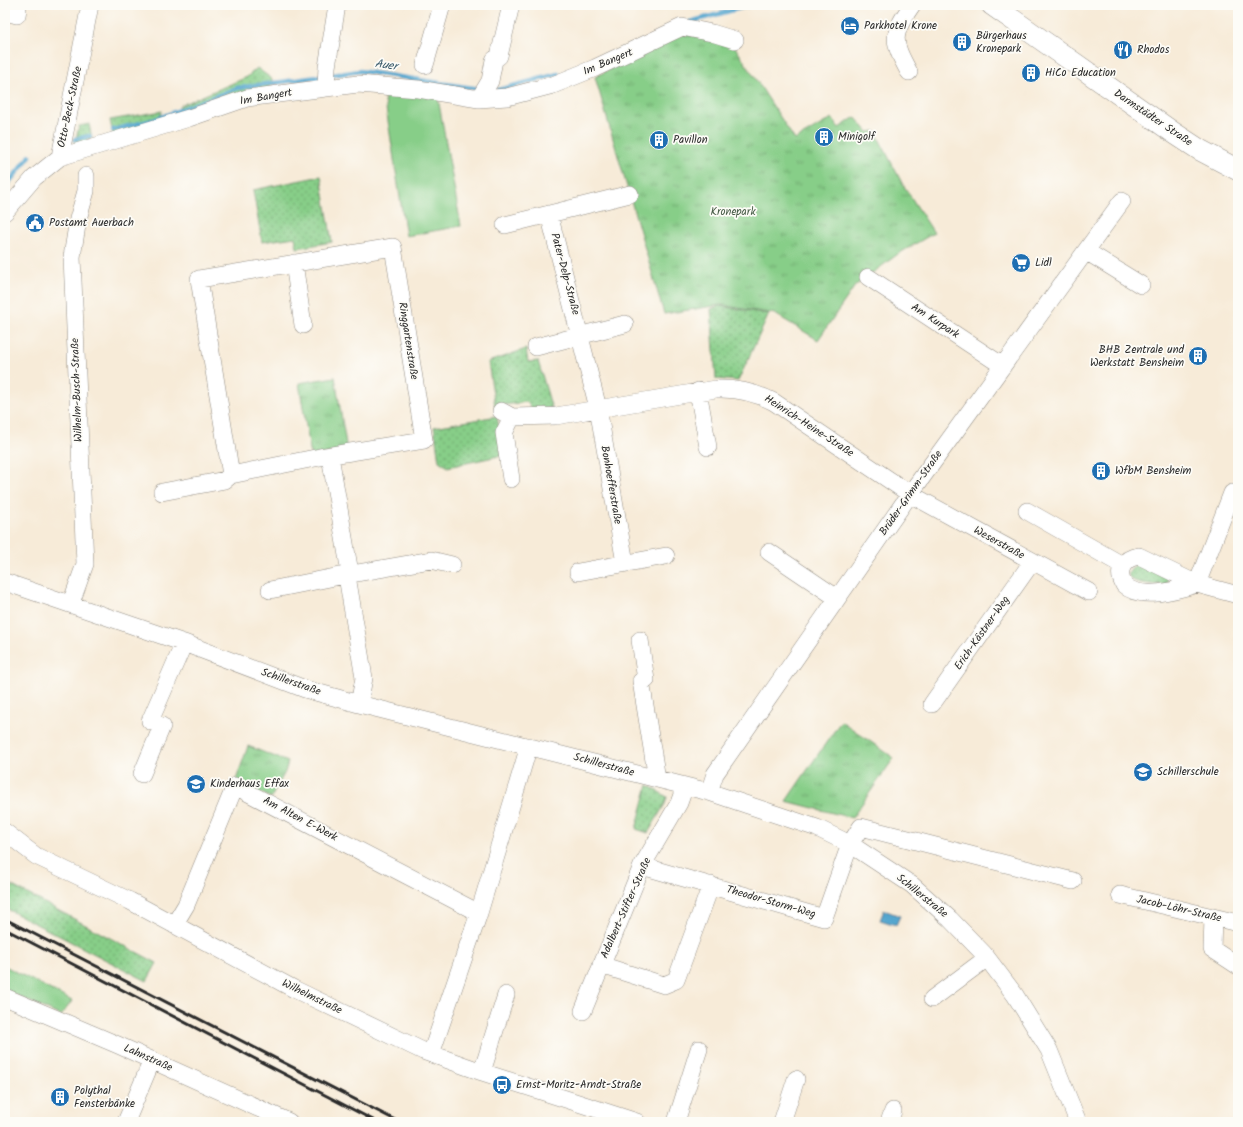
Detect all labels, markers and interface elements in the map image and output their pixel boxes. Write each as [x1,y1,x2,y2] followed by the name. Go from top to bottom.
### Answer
[839,15,861,37] hotel icon: Parkhotel Krone
[864,17,937,35] place label: Parkhotel Krone
[976,27,1027,58] place label: Bürgerhaus Kronepark
[951,31,973,53] building icon: Bürgerhaus Kronepark
[1112,39,1134,61] restaurant icon: Rhodos
[1137,41,1170,59] place label: Rhodos
[580,43,636,81] street label: Im Bangert
[374,54,401,76] water label: Auer
[1020,62,1042,84] building icon: HiCo Education
[1045,64,1116,82] place label: HiCo Education
[53,65,87,149] street label: Otto-Beck-Straße
[238,83,294,110] street label: Im Bangert
[1110,85,1196,151] street label: Darmstädter Straße
[813,126,835,148] building icon: Minigolf
[838,128,877,146] place label: Minigolf
[648,129,670,151] building icon: Pavillon
[673,131,708,149] place label: Pavillon
[710,203,756,221] park label: Kronepark
[24,212,46,234] public building icon: Postamt Auerbach
[49,214,134,232] place label: Postamt Auerbach
[545,231,585,317] street label: Pater-Delp-Straße
[1010,252,1032,274] supermarket icon: Lidl
[1035,254,1052,272] place label: Lidl
[907,299,963,344] street label: Am Kurpark
[393,301,423,381] street label: Ringgartenstraße
[66,337,88,442] street label: Wilhelm-Busch-Straße
[1090,341,1185,372] place label: BHB Zentrale und Werkstatt Bensheim
[1187,345,1209,367] building icon: BHB Zentrale und Werkstatt Bensheim
[760,390,858,462] street label: Heinrich-Heine-Straße
[595,444,627,526] street label: Bonhoefferstraße
[875,446,947,539] street label: Brüder-Grimm-Straße
[1090,460,1112,482] building icon: WfbM Bensheim
[1115,462,1192,480] place label: WfbM Bensheim
[970,522,1028,564] street label: Weserstraße
[950,592,1014,674] street label: Erich-Kästner-Weg
[259,663,323,701] street label: Schillerstraße
[572,748,636,782] street label: Schillerstraße
[1132,761,1154,783] school or university icon: Schillerschule
[1157,763,1219,781] place label: Schillerschule
[185,773,207,795] school or university icon: Kinderhaus Effax
[210,775,289,793] place label: Kinderhaus Effax
[259,792,341,847] street label: Am Alten E-Werk
[596,855,656,961] street label: Adalbert-Stifter-Straße
[892,869,952,923] street label: Schillerstraße
[724,881,818,923] street label: Theodor-Storm-Weg
[1135,890,1223,928] street label: Jacob-Löhr-Straße
[279,975,345,1019] street label: Wilhelmstraße
[121,1039,175,1077] street label: Lahnstraße
[491,1074,513,1096] bus stop icon: Ernst-Moritz-Arndt-Straße
[516,1076,641,1094] place label: Ernst-Moritz-Arndt-Straße
[74,1082,135,1113] place label: Polythal Fensterbänke
[49,1086,71,1108] building icon: Polythal Fensterbänke

